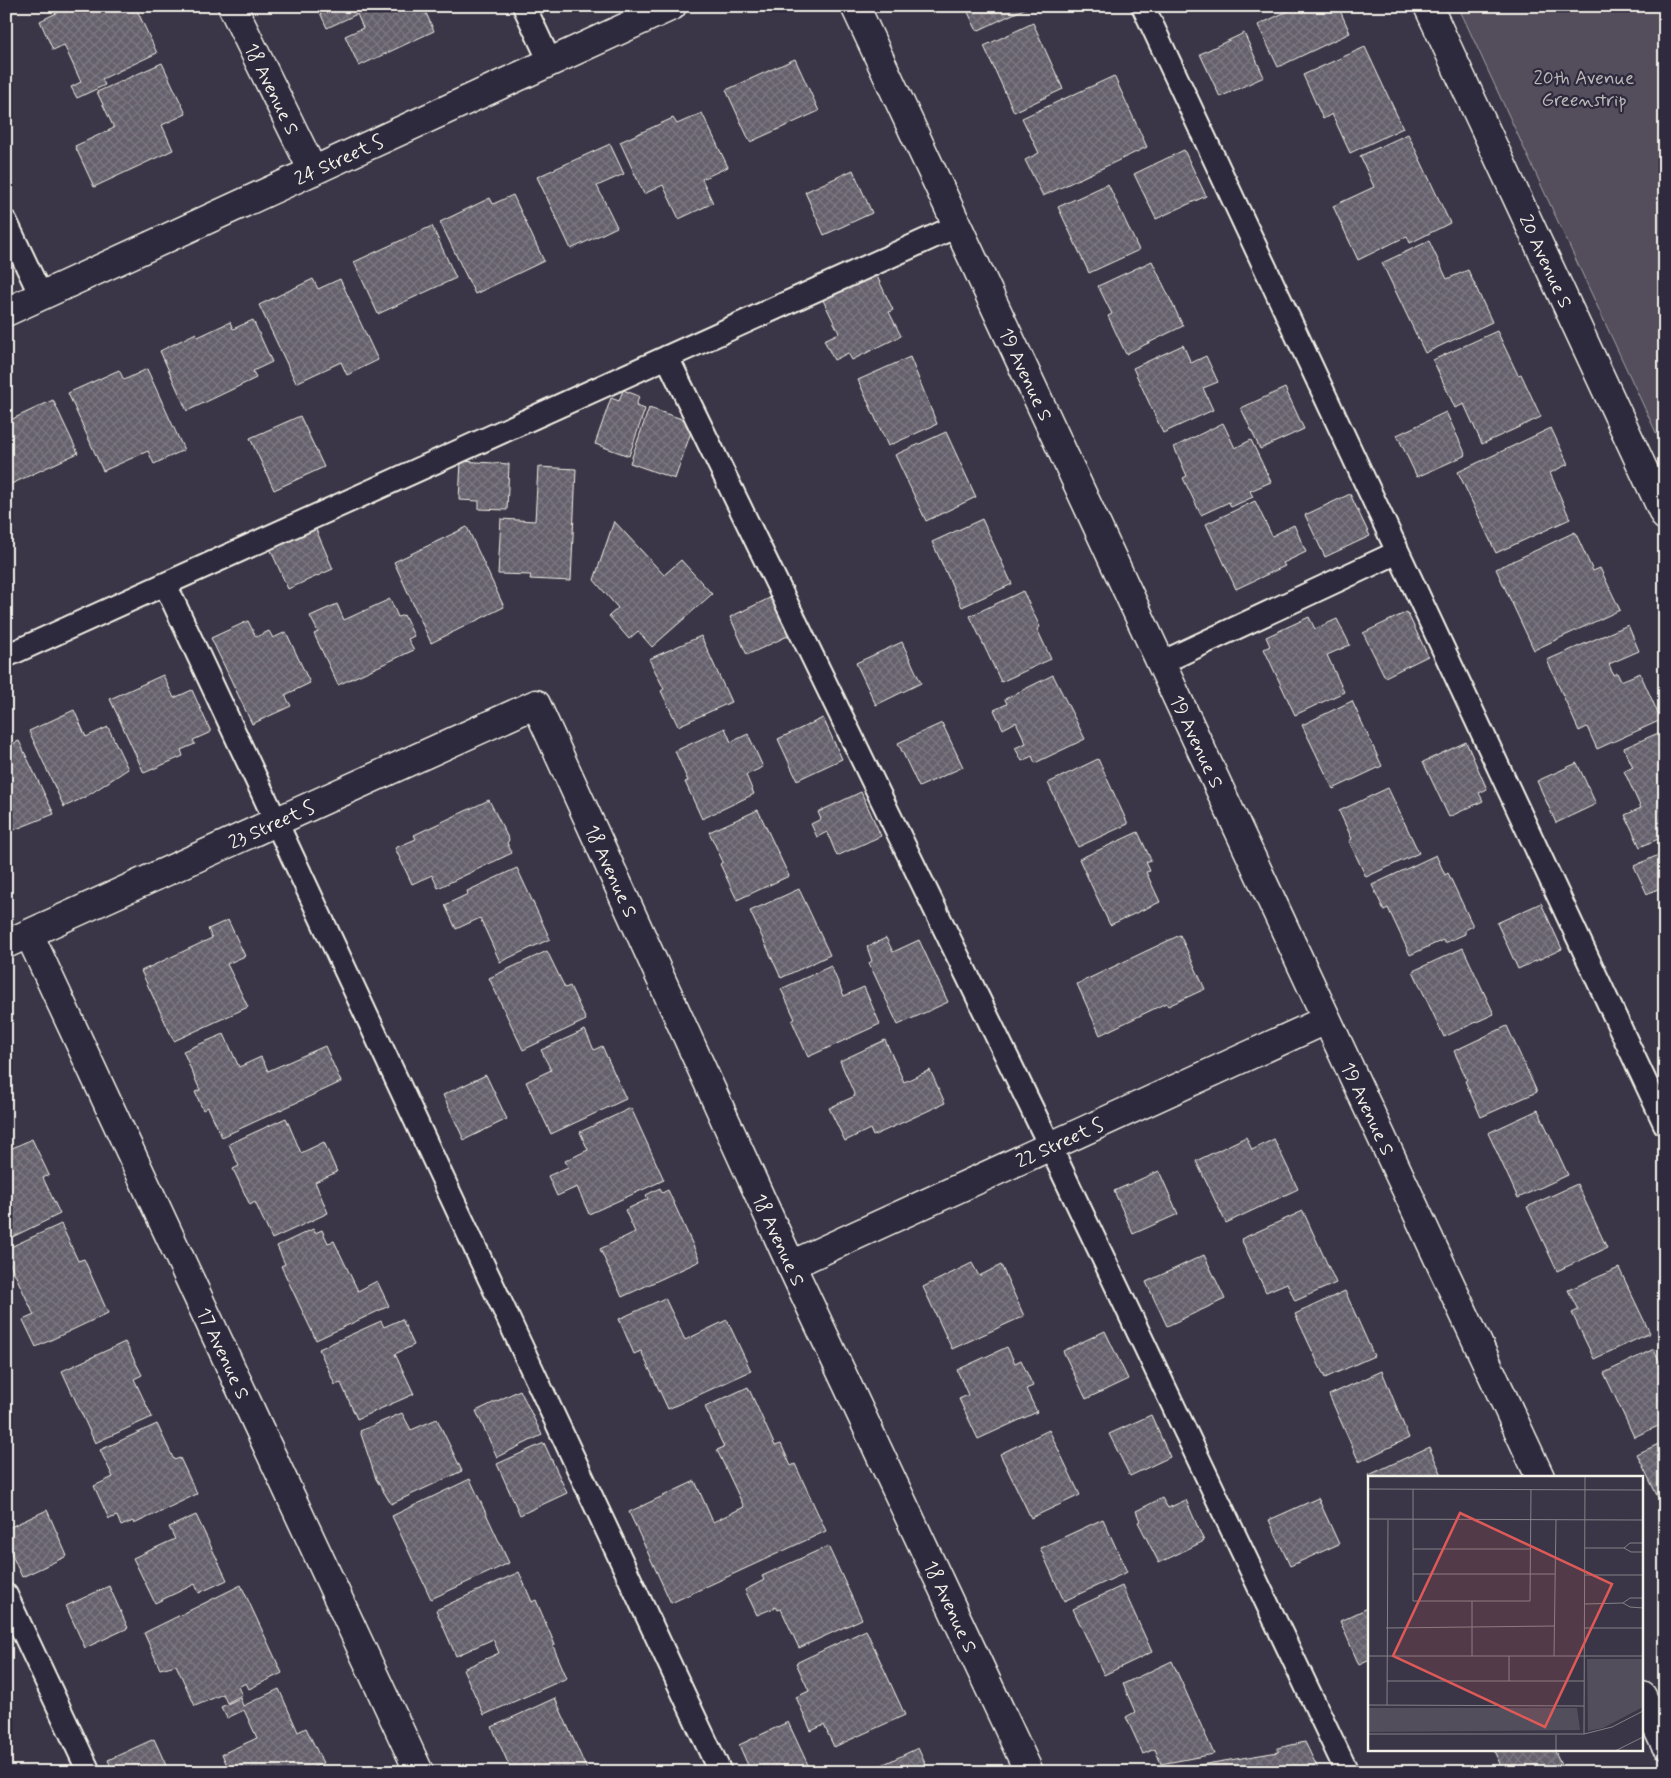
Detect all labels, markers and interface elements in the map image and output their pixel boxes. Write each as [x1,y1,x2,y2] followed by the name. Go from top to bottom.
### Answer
[238,39,304,139] street label: 18 Avenue S
[1534,66,1634,113] park label: 20th Avenue Greenstrip
[291,129,388,192] street label: 24 Street S
[1513,211,1578,312] street label: 20 Avenue S
[993,324,1058,425] street label: 19 Avenue S
[1164,691,1228,793] street label: 19 Avenue S
[225,795,319,856] street label: 23 Street S
[579,821,642,922] street label: 18 Avenue S
[1334,1058,1399,1160] street label: 19 Avenue S
[1012,1113,1108,1174] street label: 22 Street S
[746,1190,810,1291] street label: 18 Avenue S
[190,1304,255,1403] street label: 17 Avenue S
[1368,1476,1644,1750] inset map
[917,1557,982,1657] street label: 18 Avenue S

